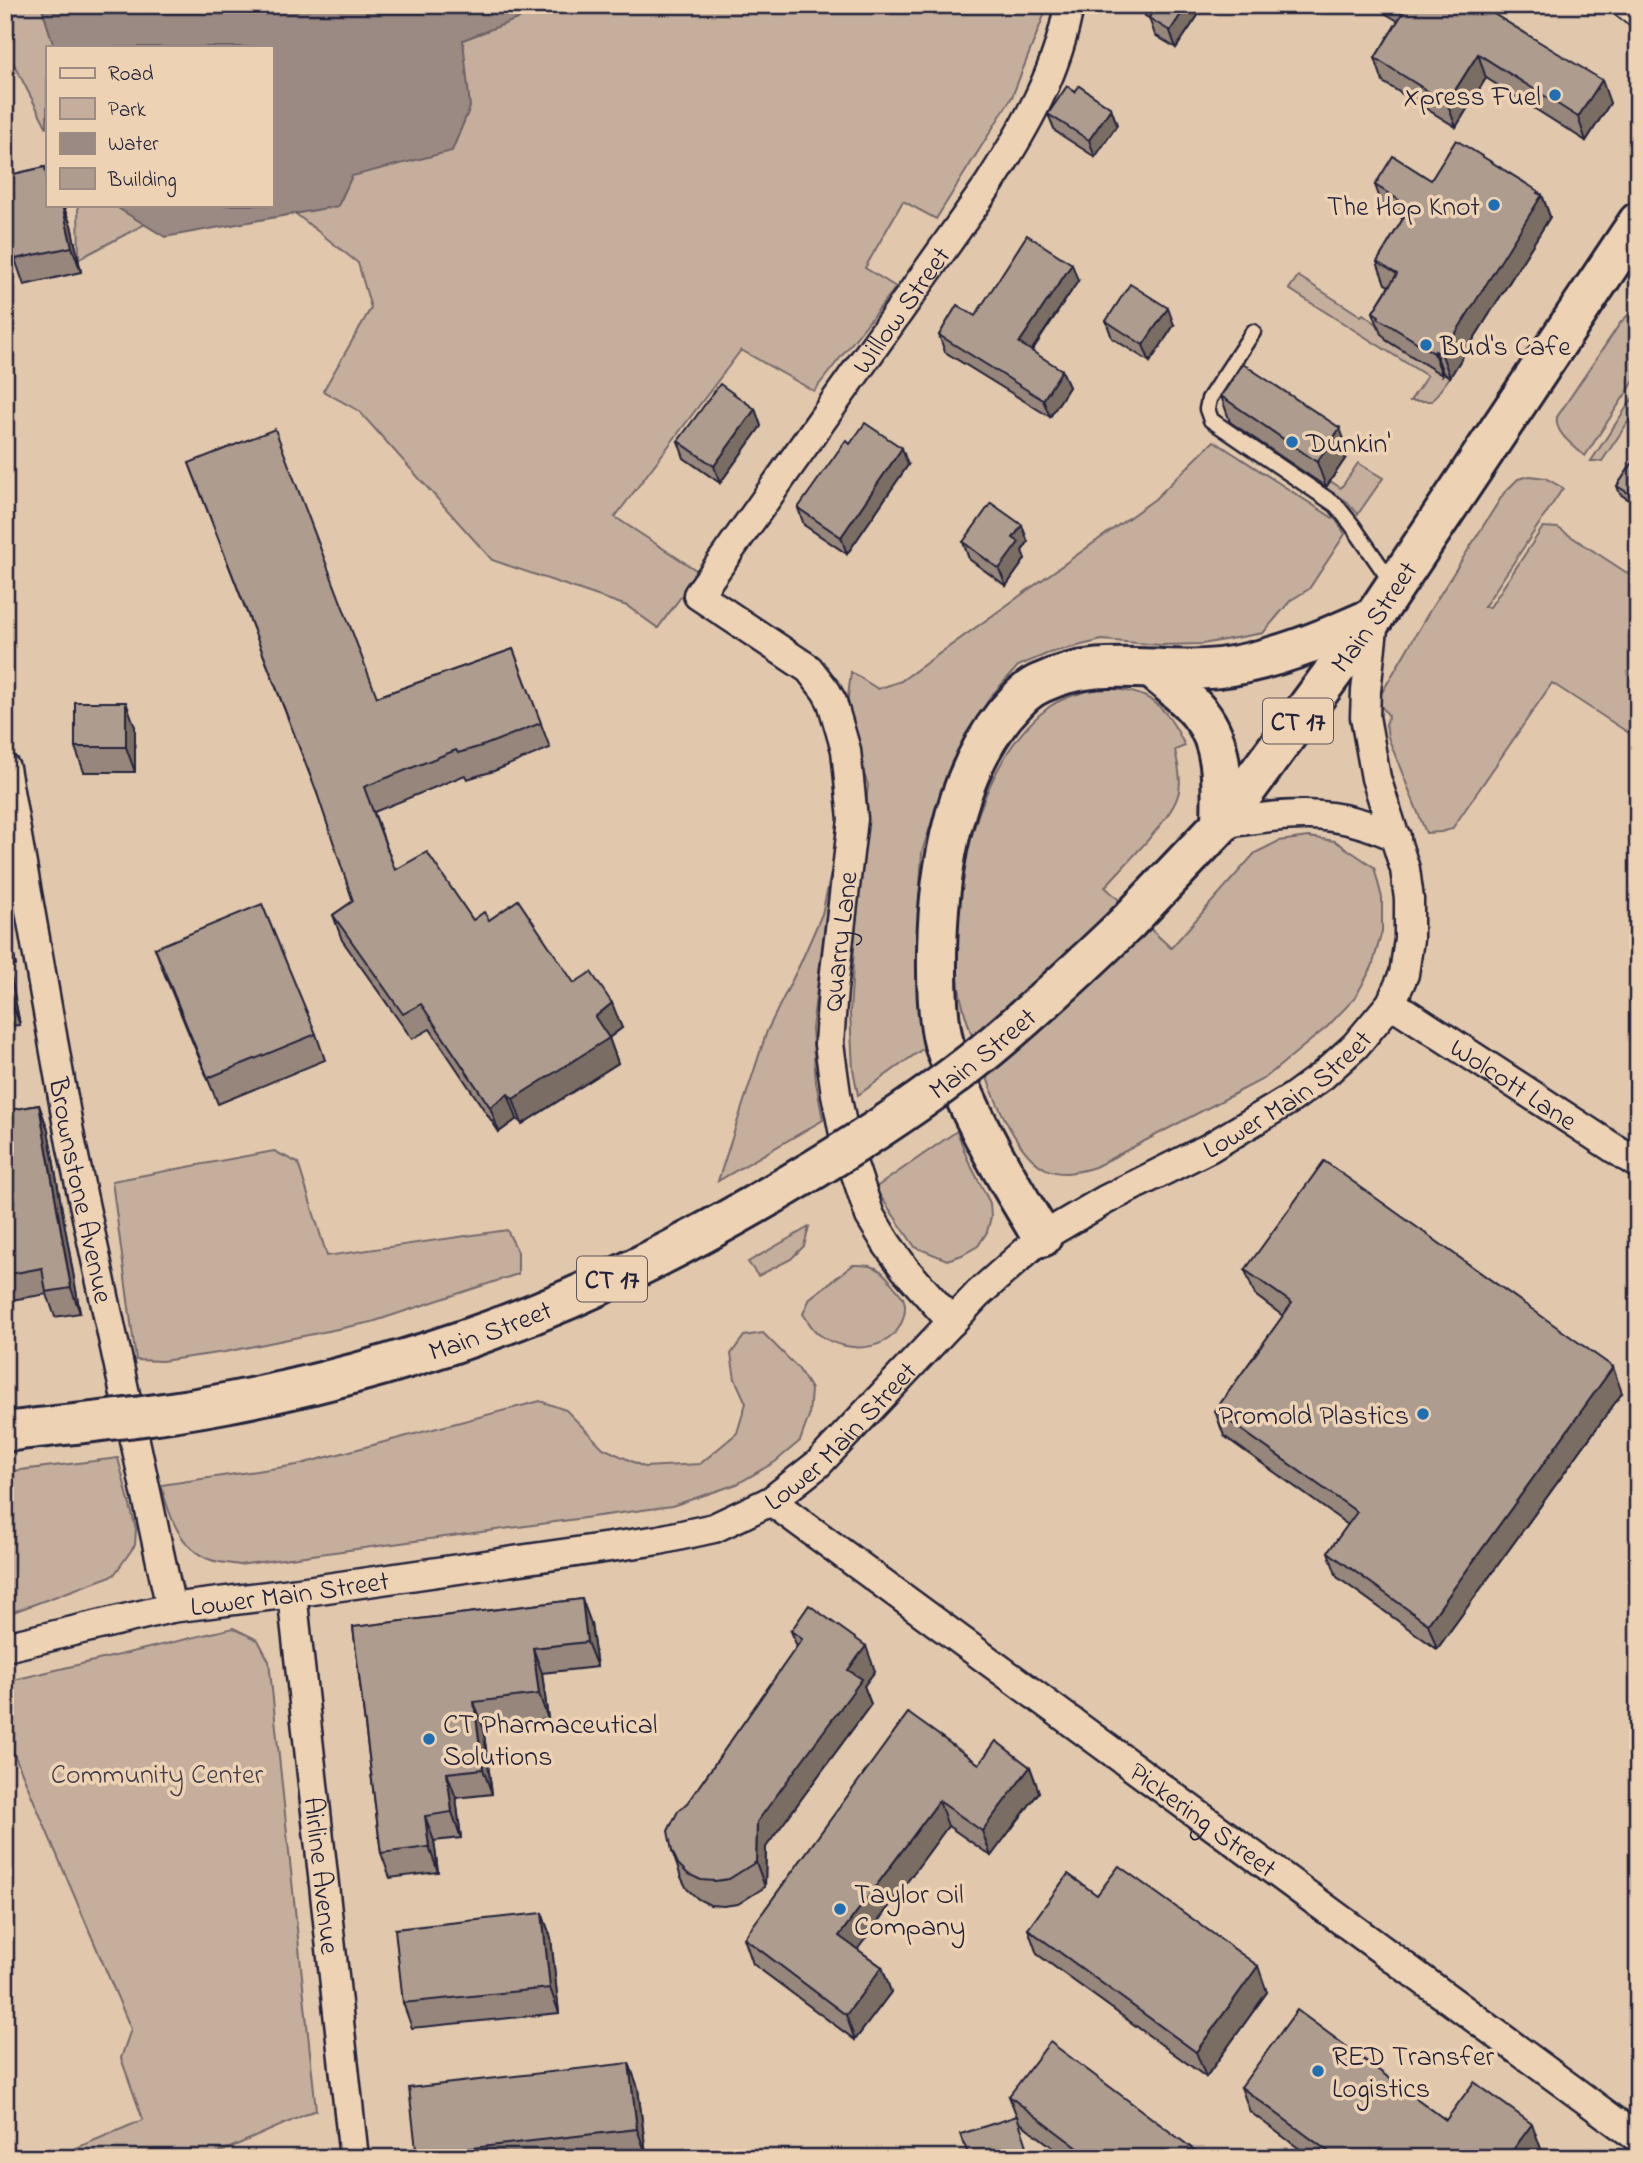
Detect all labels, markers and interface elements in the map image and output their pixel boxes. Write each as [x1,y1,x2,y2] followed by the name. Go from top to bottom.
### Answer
[46,46,273,206] legend
[108,60,154,90] text: Road
[1404,78,1541,119] place label: Xpress Fuel
[1547,87,1563,103] marker: Xpress Fuel
[108,96,147,126] text: Park
[108,130,159,160] text: Water
[107,166,177,198] text: Building
[1327,188,1480,229] place label: The Hop Knot
[1486,197,1502,213] marker: The Hop Knot
[843,239,963,384] street label: Willow Street
[1439,328,1571,369] place label: Bud's Cafe
[1418,337,1434,353] marker: Bud's Cafe
[1305,425,1390,466] place label: Dunkin'
[1284,434,1300,450] marker: Dunkin'
[1322,554,1430,683] street label: Main Street
[1263,698,1333,744] road number: CT 17
[814,869,871,1013] street label: Quarry Lane
[921,999,1047,1112] street label: Main Street
[1196,1022,1384,1171] street label: Lower Main Street
[1440,1029,1584,1143] street label: Wolcott Lane
[36,1073,122,1308] street label: Brownstone Avenue
[577,1256,647,1302] road number: CT 17
[424,1291,559,1374] street label: Main Street
[757,1354,928,1523] street label: Lower Main Street
[1219,1397,1409,1438] place label: Promold Plastics
[1415,1406,1431,1422] marker: Promold Plastics
[188,1562,392,1629] street label: Lower Main Street
[443,1706,658,1779] place label: CT Pharmaceutical Solutions
[421,1731,437,1747] marker: CT Pharmaceutical Solutions
[1119,1754,1284,1890] street label: Pickering Street
[51,1756,264,1797] park label: Community Center
[291,1795,349,1957] street label: Airline Avenue
[854,1876,965,1949] place label: Taylor Oil Company
[832,1901,848,1917] marker: Taylor Oil Company
[1332,2038,1494,2111] place label: RED Transfer Logistics
[1310,2063,1326,2079] marker: RED Transfer Logistics

